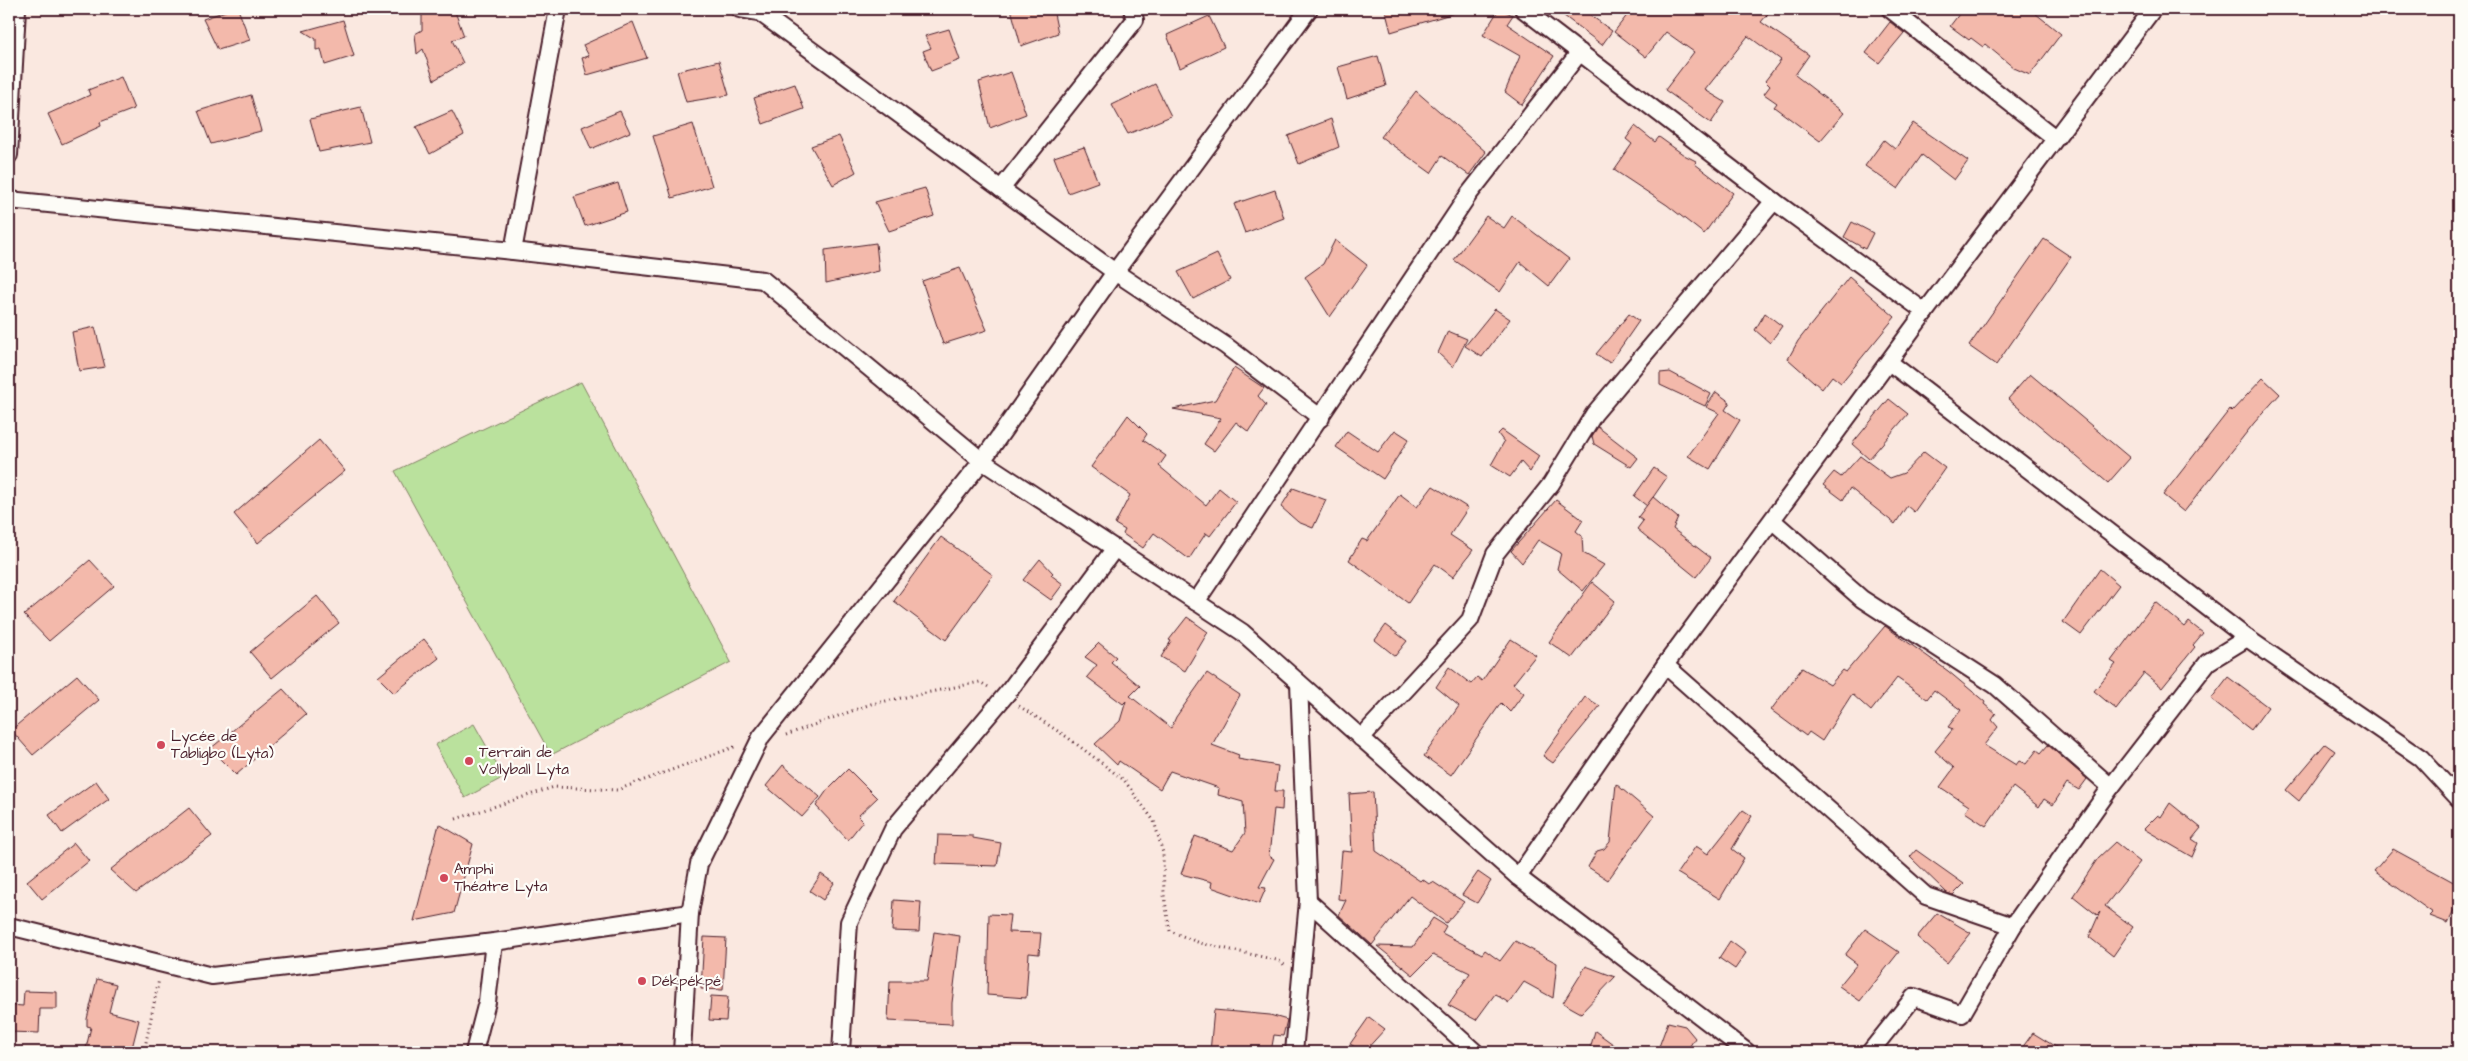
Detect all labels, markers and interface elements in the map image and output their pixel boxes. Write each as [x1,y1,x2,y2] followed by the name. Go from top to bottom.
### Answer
[171,726,274,765] place label: Lycée de Tabligbo (Lyta)
[155,739,167,751] marker: Lycée de Tabligbo (Lyta)
[479,742,569,781] place label: Terrain de Vollyball Lyta
[463,755,475,767] marker: Terrain de Vollyball Lyta
[454,859,548,898] place label: Amphi Théatre Lyta
[438,872,450,884] marker: Amphi Théatre Lyta
[652,971,721,992] place label: Dékpékpé
[636,975,648,987] marker: Dékpékpé

